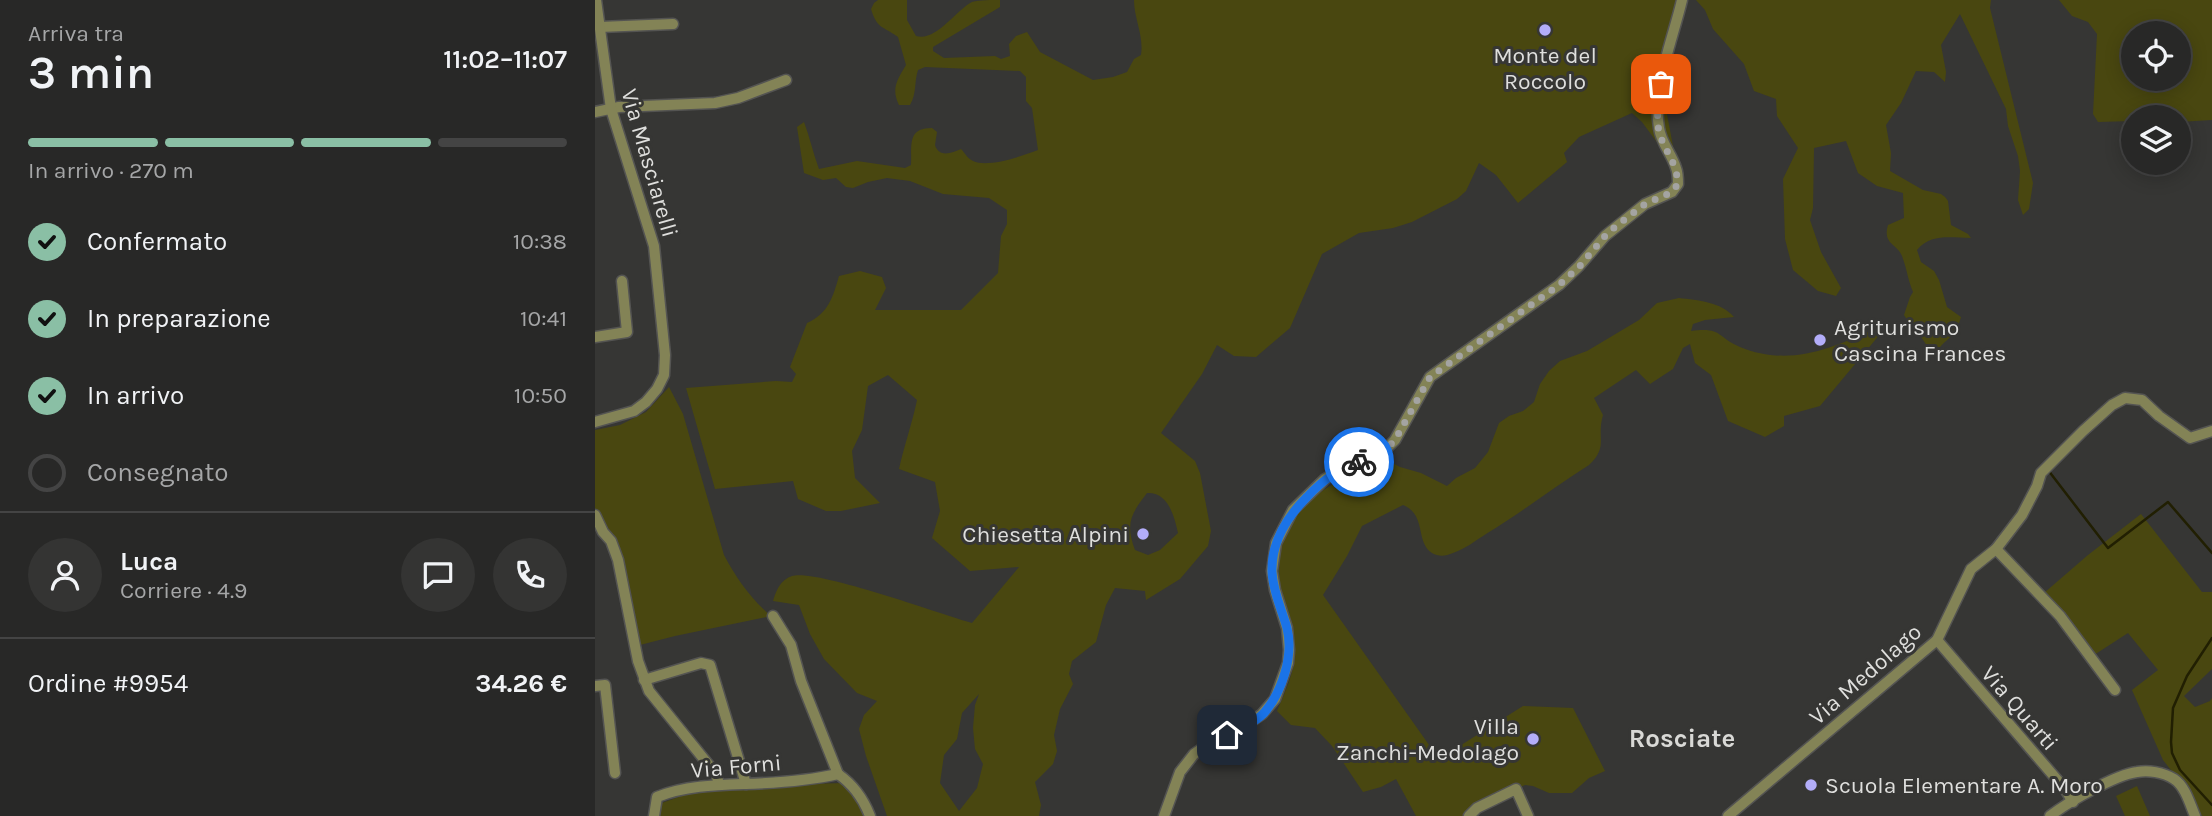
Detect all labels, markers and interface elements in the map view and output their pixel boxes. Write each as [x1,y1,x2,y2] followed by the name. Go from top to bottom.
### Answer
[28,20,124,47] text: Arriva tra
[2121,21,2191,175] map controls
[2121,21,2191,91] button: locate
[1537,22,1553,38] marker: Monte del Roccolo
[1493,42,1597,95] place label: Monte del Roccolo
[443,44,567,75] text: 11:02–11:07
[28,46,154,100] text: 3 min
[1631,54,1691,114] pin
[1642,65,1680,103] icon: bag
[615,86,684,241] street label: Via Masciarelli
[2121,105,2191,175] button: layers
[28,157,194,184] text: In arrivo · 270 m
[28,223,66,261] icon: check
[87,226,227,257] text: Confermato
[513,228,567,255] text: 10:38
[28,300,66,338] icon: check
[87,303,271,334] text: In preparazione
[520,305,567,332] text: 10:41
[1834,314,2006,367] place label: Agriturismo Cascina Frances
[1812,332,1828,348] marker: Agriturismo Cascina Frances
[28,377,66,415] icon: check
[87,380,184,411] text: In arrivo
[514,382,567,409] text: 10:50
[1324,427,1394,497] courier
[1340,443,1378,481] icon: bike
[87,457,229,488] text: Consegnato
[962,521,1129,548] place label: Chiesetta Alpini
[1135,526,1151,542] marker: Chiesetta Alpini
[28,538,102,612] button: person
[401,538,475,612] button: chat
[493,538,567,612] button: phone
[120,546,178,577] text: Luca
[120,577,247,604] text: Corriere · 4.9
[1804,618,1927,731] street label: Via Medolago
[1976,660,2064,756] street label: Via Quarti
[28,668,188,699] text: Ordine #9954
[475,668,567,699] text: 34.26 €
[1197,705,1257,765] pin
[1336,713,1519,766] place label: Villa Zanchi-Medolago
[1208,716,1246,754] icon: home
[1629,723,1735,754] district label: Rosciate
[1525,731,1541,747] marker: Villa Zanchi-Medolago
[690,749,783,784] street label: Via Forni
[1825,772,2103,799] place label: Scuola Elementare A. Moro
[1803,777,1819,793] marker: Scuola Elementare A. Moro

